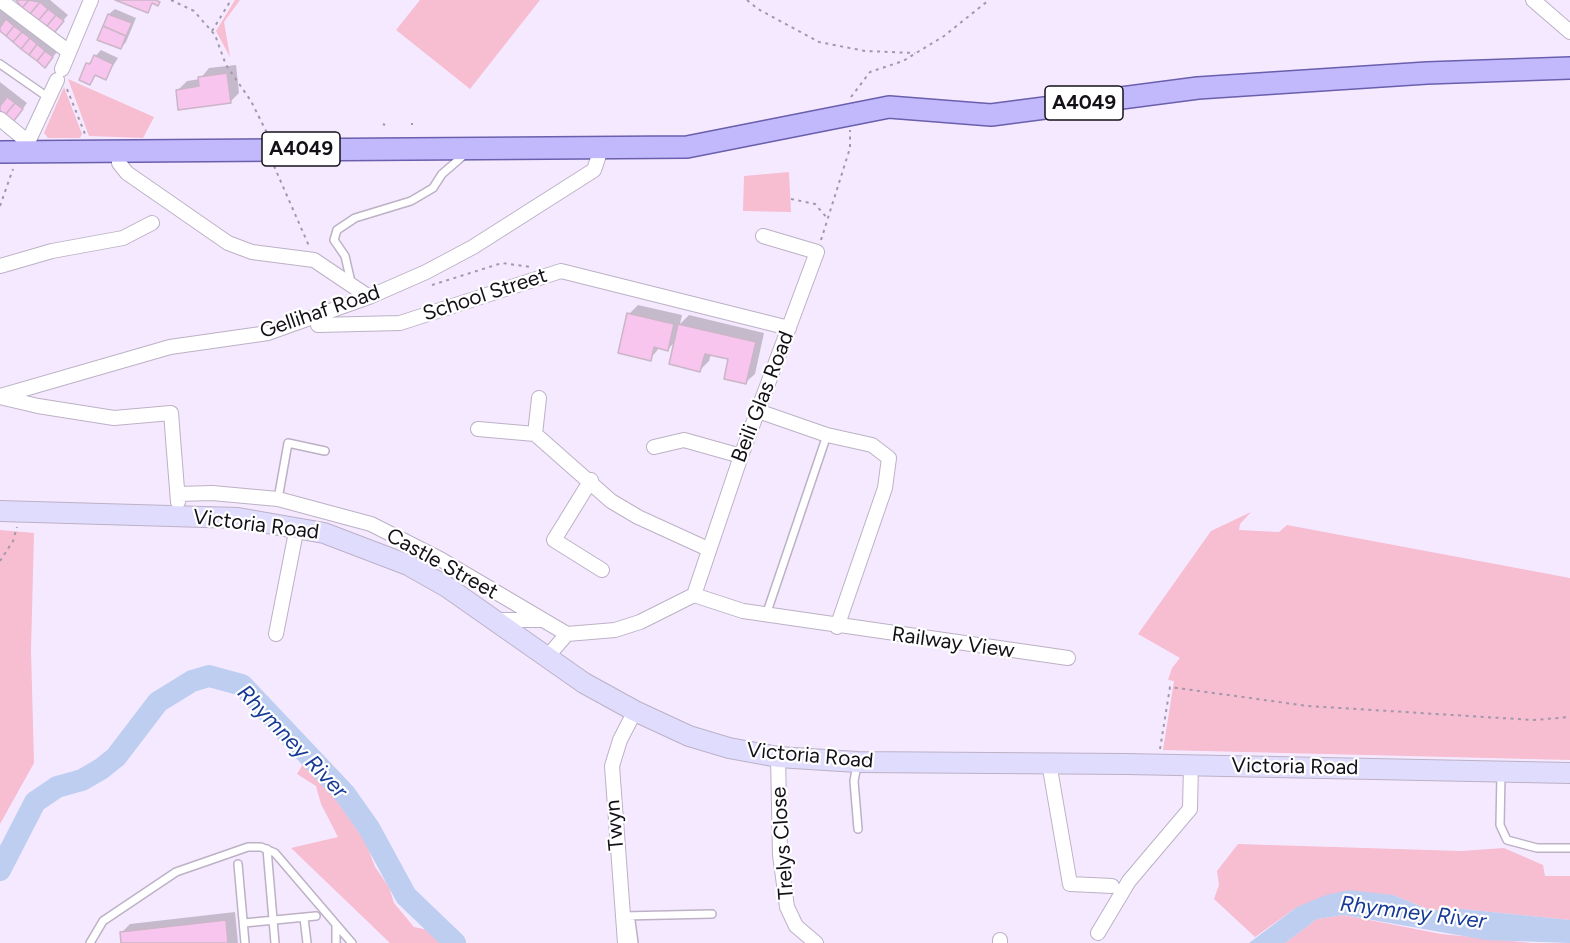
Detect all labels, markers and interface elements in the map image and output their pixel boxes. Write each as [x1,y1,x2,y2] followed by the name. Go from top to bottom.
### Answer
[1045,86,1123,120] road number: A4049
[262,132,340,166] road number: A4049
[420,263,550,327] street label: School Street
[257,280,383,344] street label: Gellihaf Road
[726,328,800,466] street label: Beili Glas Road
[191,505,321,545] street label: Victoria Road
[382,523,502,605] street label: Castle Street
[890,622,1016,664] street label: Railway View
[231,680,353,804] water label: Rhymney River
[746,738,874,774] street label: Victoria Road
[1231,753,1359,781] street label: Victoria Road
[766,786,800,900] street label: Trelys Close
[600,799,630,851] street label: Twyn
[1338,891,1488,935] water label: Rhymney River

